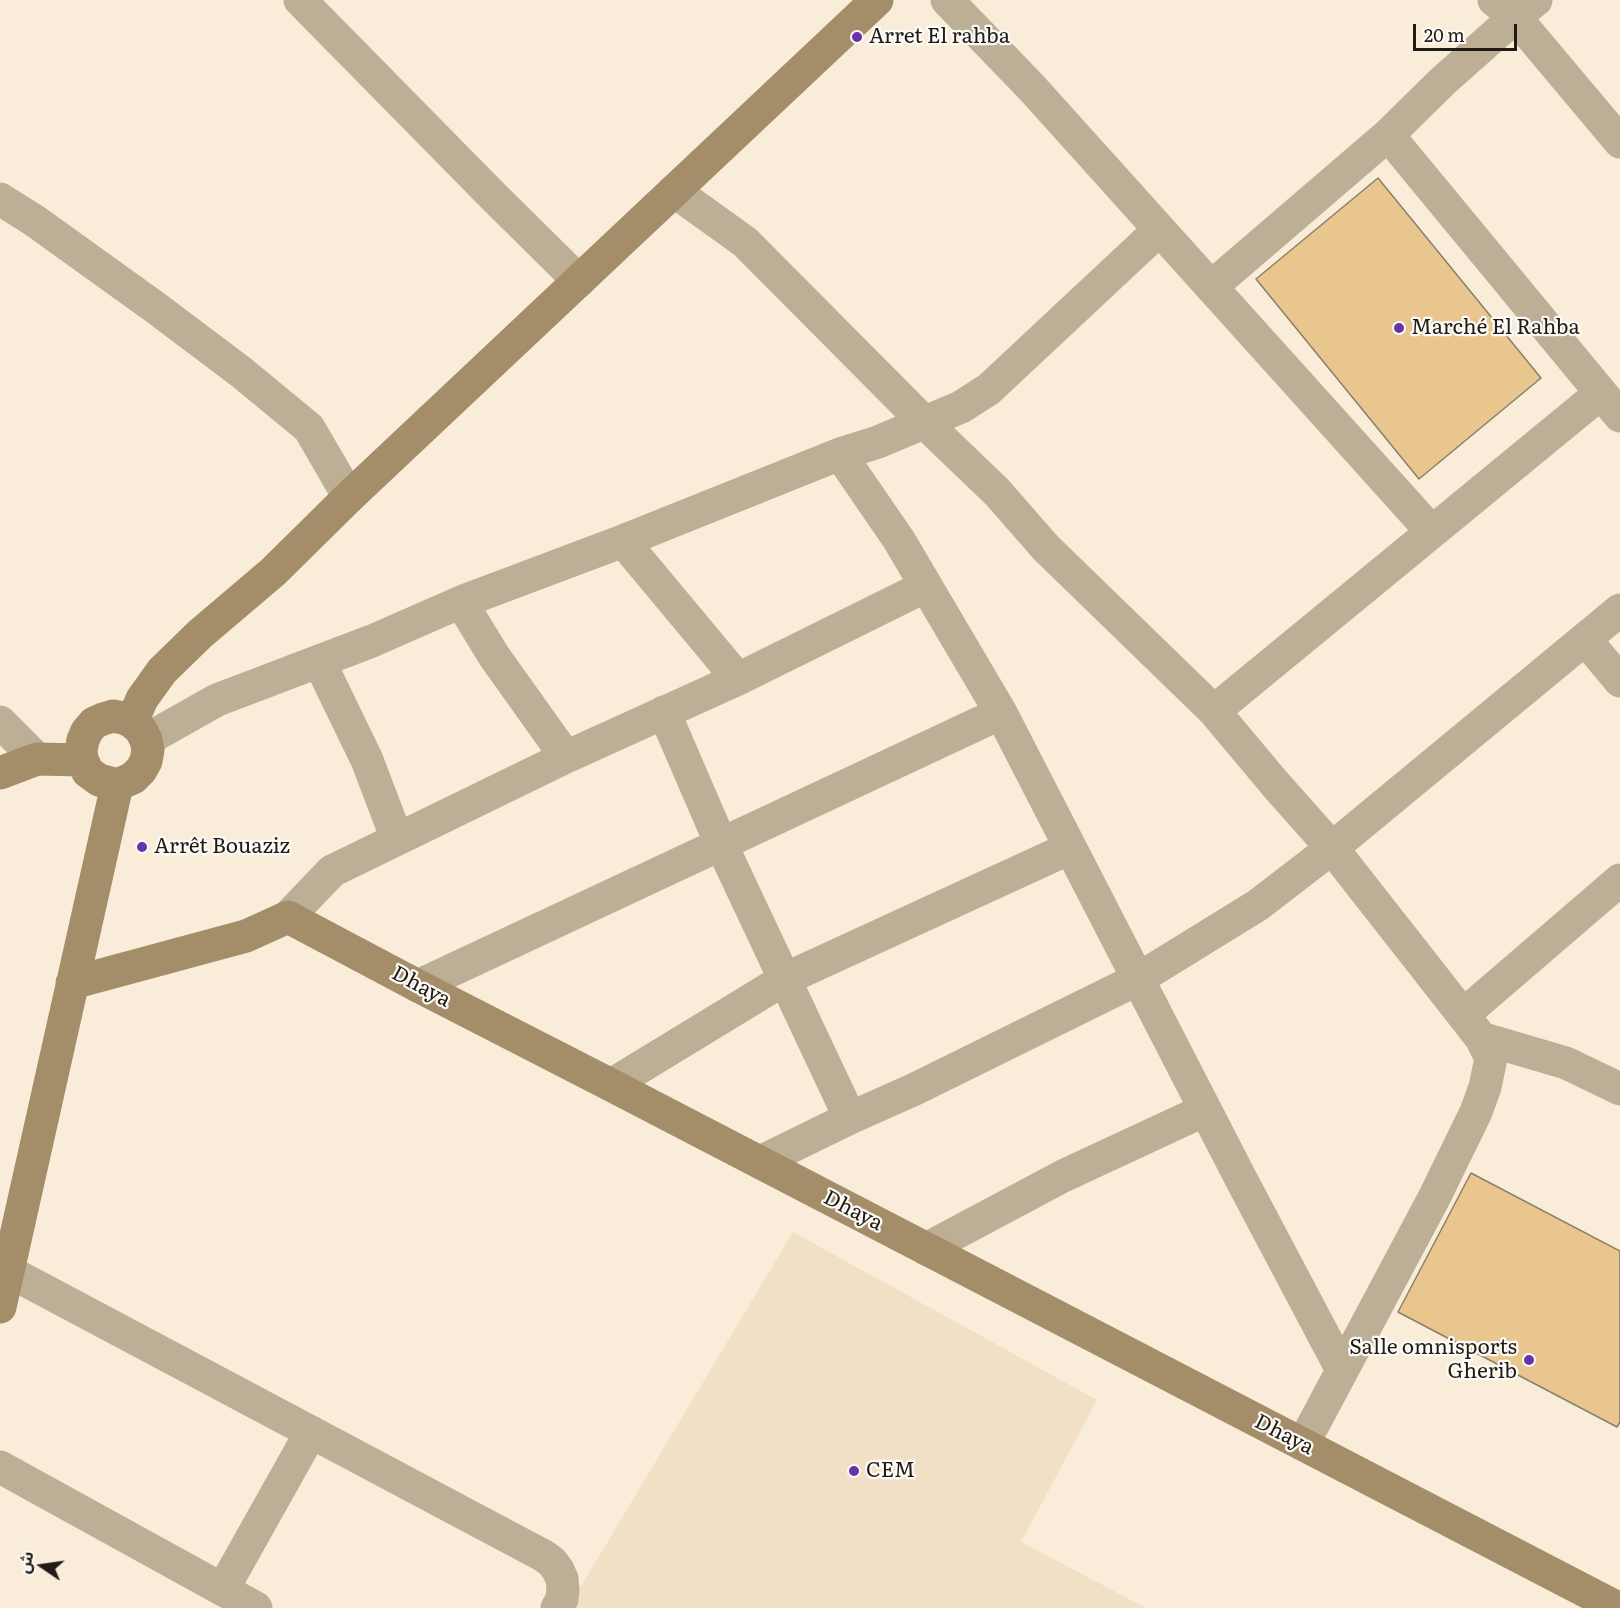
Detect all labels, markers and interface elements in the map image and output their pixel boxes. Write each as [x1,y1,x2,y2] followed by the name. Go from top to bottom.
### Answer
[1416,12,1520,50] scale bar
[1424,21,1465,48] text: 20 m
[869,24,1010,50] place label: Arret El rahba
[850,30,864,44] marker: Arret El rahba
[1411,315,1580,341] place label: Marché El Rahba
[1392,321,1406,335] marker: Marché El Rahba
[154,834,290,860] place label: Arrêt Bouaziz
[135,840,149,854] marker: Arrêt Bouaziz
[387,961,455,1013] street label: Dhaya
[819,1185,887,1237] street label: Dhaya
[1349,1335,1517,1385] place label: Salle omnisports Gherib
[1522,1353,1536,1367] marker: Salle omnisports Gherib
[1250,1409,1318,1461] street label: Dhaya
[866,1458,915,1484] place label: CEM
[847,1464,861,1478] marker: CEM
[12,1536,72,1596] north arrow
[10,1549,39,1575] text: ش

